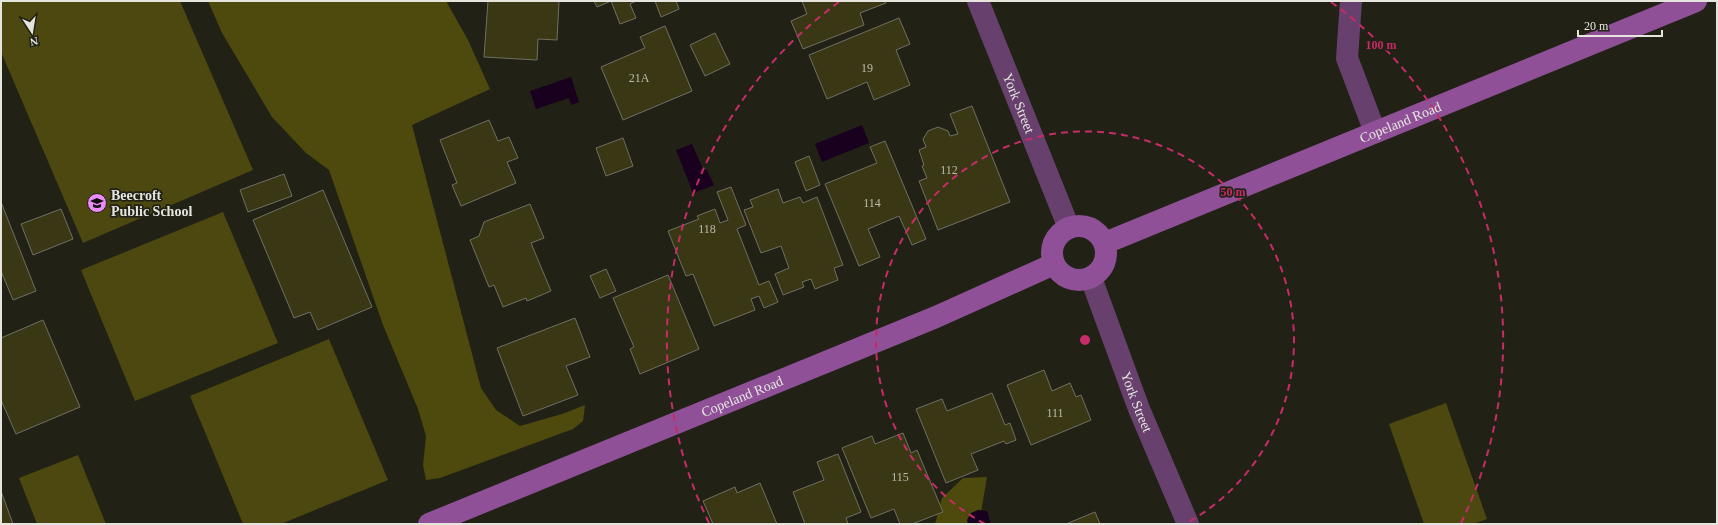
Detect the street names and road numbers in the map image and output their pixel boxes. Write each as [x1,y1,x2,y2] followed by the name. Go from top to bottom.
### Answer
[1000,71,1037,136] street label: York Street
[1357,99,1443,146] street label: Copeland Road
[1118,370,1155,435] street label: York Street
[699,373,785,420] street label: Copeland Road

